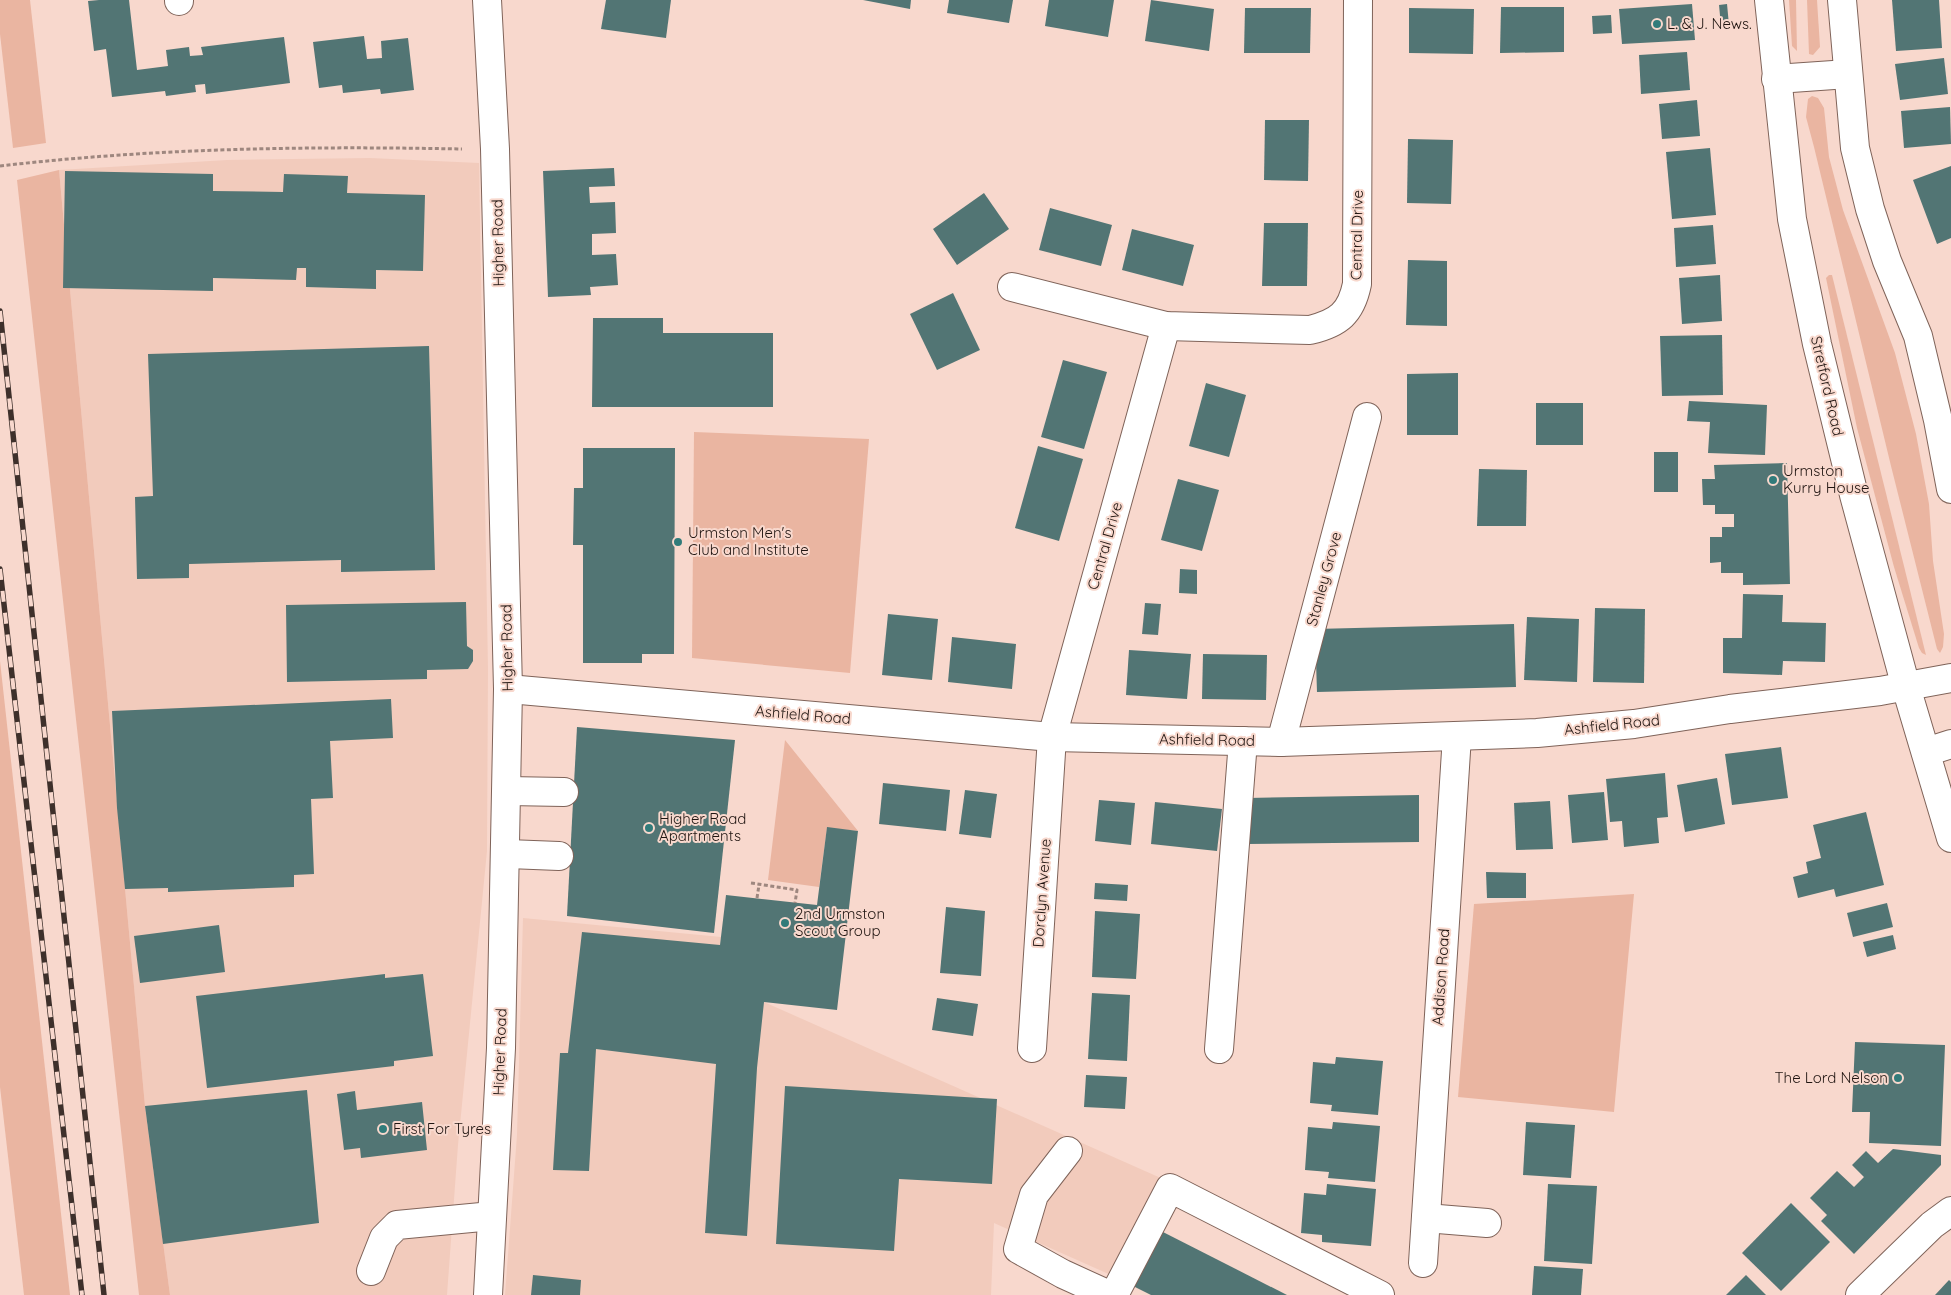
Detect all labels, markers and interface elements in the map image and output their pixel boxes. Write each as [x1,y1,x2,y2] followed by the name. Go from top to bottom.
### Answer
[1667,14,1752,33] place label: L. & J. News.
[1651,18,1663,30] marker: L. & J. News.
[1346,190,1367,280] street label: Central Drive
[487,199,508,287] street label: Higher Road
[1807,334,1848,438] street label: Stretford Road
[1783,461,1870,497] place label: Urmston Kurry House
[1767,474,1779,486] marker: Urmston Kurry House
[1083,500,1126,592] street label: Central Drive
[688,523,809,559] place label: Urmston Men's Club and Institute
[1302,530,1345,628] street label: Stanley Grove
[672,536,684,548] marker: Urmston Men's Club and Institute
[496,604,517,692] street label: Higher Road
[754,701,852,728] street label: Ashfield Road
[1563,710,1661,739] street label: Ashfield Road
[1159,729,1255,750] street label: Ashfield Road
[659,809,746,845] place label: Higher Road Apartments
[643,822,655,834] marker: Higher Road Apartments
[1028,838,1055,948] street label: Dorclyn Avenue
[795,904,885,940] place label: 2nd Urmston Scout Group
[779,917,791,929] marker: 2nd Urmston Scout Group
[1428,928,1453,1026] street label: Addison Road
[488,1008,511,1096] street label: Higher Road
[1775,1068,1888,1087] place label: The Lord Nelson
[1892,1072,1904,1084] marker: The Lord Nelson
[393,1119,491,1138] place label: First For Tyres
[377,1123,389,1135] marker: First For Tyres

